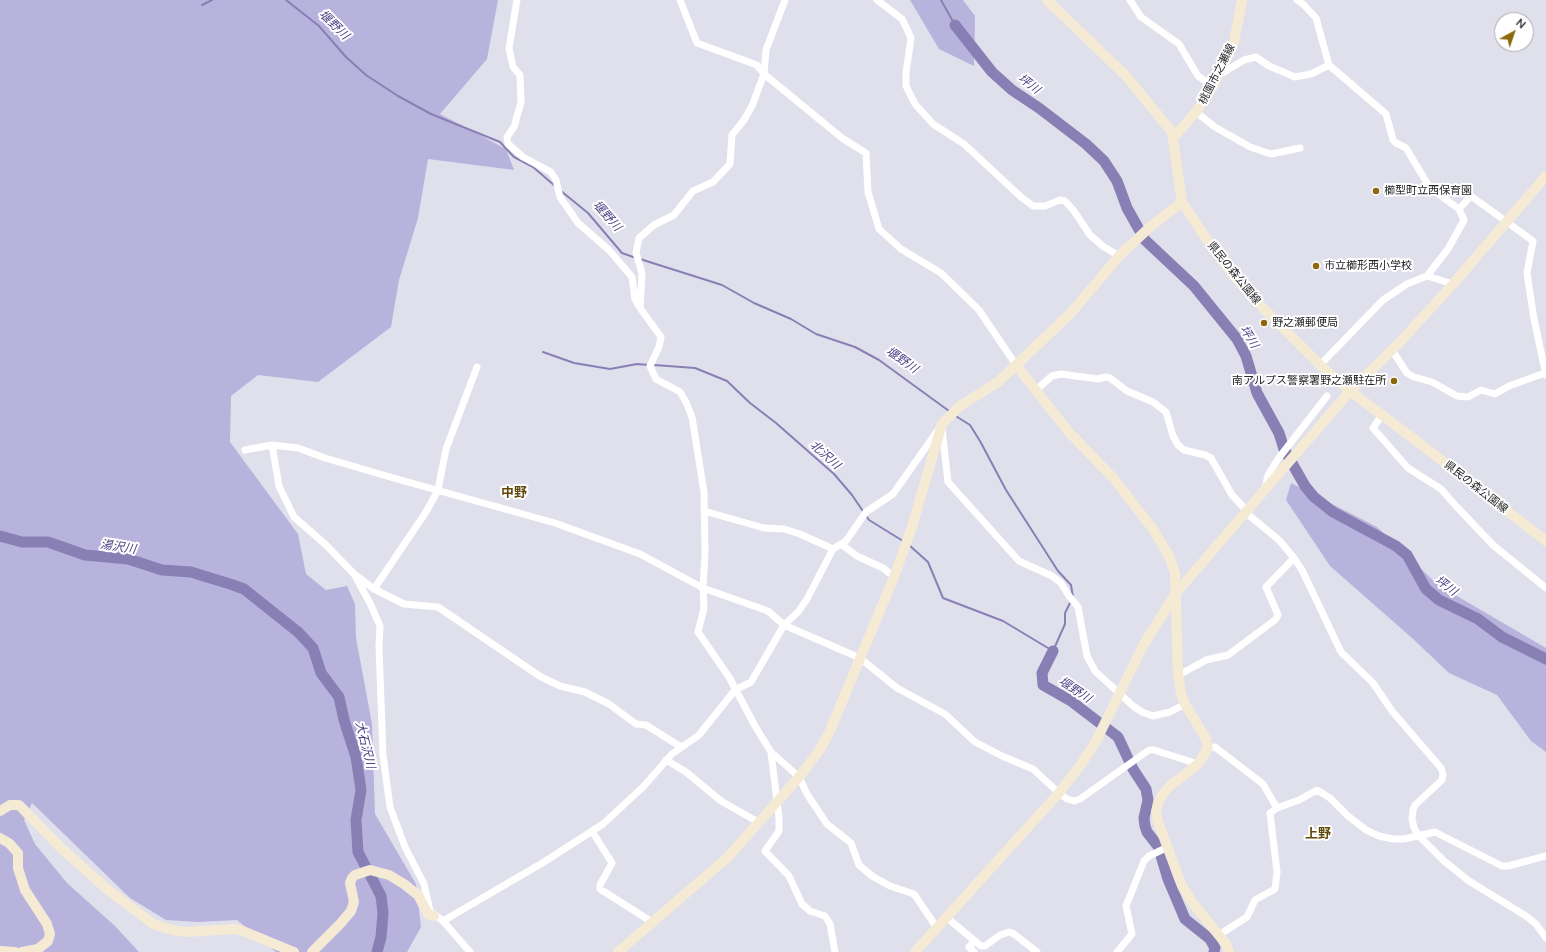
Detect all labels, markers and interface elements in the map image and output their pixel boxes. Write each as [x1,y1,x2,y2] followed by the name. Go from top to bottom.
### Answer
[316,7,352,43] water label: 堰野川
[1494,12,1534,52] north arrow
[1513,16,1529,32] text: N
[1196,42,1238,106] street label: 桃園市之瀬線
[1015,71,1043,97] water label: 坪川
[1384,184,1472,198] place label: 櫛型町立西保育園
[1371,186,1381,196] marker: 櫛型町立西保育園
[590,198,624,234] water label: 堰野川
[1205,239,1263,307] street label: 県民の森公園線
[1324,259,1412,273] place label: 市立櫛形西小学校
[1311,261,1321,271] marker: 市立櫛形西小学校
[1272,316,1338,330] place label: 野之瀬郵便局
[1259,318,1269,328] marker: 野之瀬郵便局
[1237,323,1261,351] water label: 坪川
[883,344,921,376] water label: 堰野川
[1232,374,1386,388] place label: 南アルプス警察署野之瀬駐在所
[1389,376,1399,386] marker: 南アルプス警察署野之瀬駐在所
[807,438,843,472] water label: 北沢川
[1442,458,1510,516] street label: 県民の森公園線
[501,485,527,501] district label: 中野
[99,537,137,557] water label: 湯沢川
[1432,573,1460,599] water label: 坪川
[1056,674,1094,706] water label: 堰野川
[352,720,378,770] water label: 大石沢川
[1305,826,1331,842] district label: 上野

